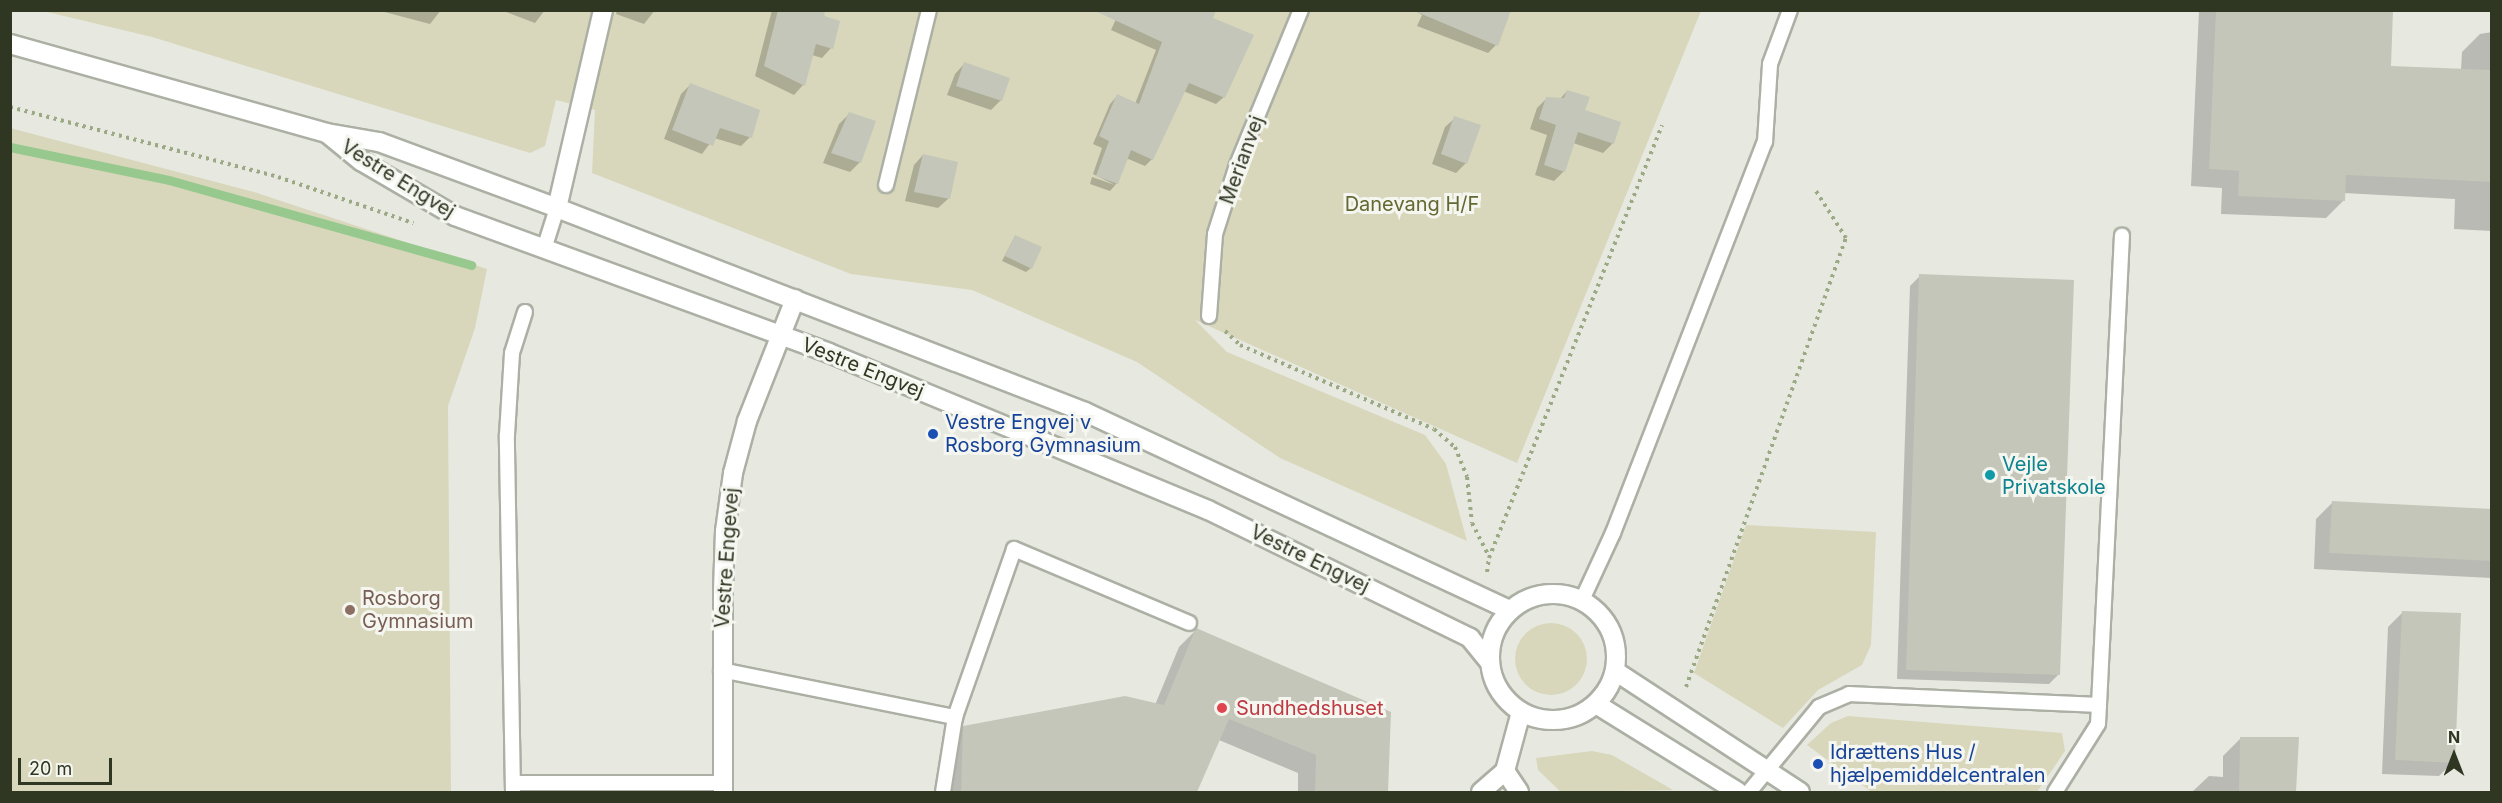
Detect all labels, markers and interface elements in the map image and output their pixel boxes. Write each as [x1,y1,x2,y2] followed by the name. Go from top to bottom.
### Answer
[1215,112,1269,208] street label: Merianvej
[337,135,459,223] street label: Vestre Engvej
[1345,192,1479,216] park label: Danevang H/F
[798,333,928,403] street label: Vestre Engvej
[945,410,1141,457] place label: Vestre Engvej v Rosborg Gymnasium
[926,427,940,441] marker: Vestre Engvej v Rosborg Gymnasium
[2002,452,2106,499] place label: Vejle Privatskole
[1983,468,1997,482] marker: Vejle Privatskole
[710,487,744,629] street label: Vestre Engevej
[1247,520,1373,598] street label: Vestre Engvej
[362,586,473,633] place label: Rosborg Gymnasium
[343,603,357,617] marker: Rosborg Gymnasium
[1236,696,1383,720] place label: Sundhedshuset
[1213,699,1231,717] marker: Sundhedshuset
[2424,725,2484,785] north arrow
[2448,727,2460,747] text: N
[1830,740,2046,787] place label: Idrættens Hus / hjælpemiddelcentralen
[21,746,116,784] scale bar
[1811,757,1825,771] marker: Idrættens Hus / hjælpemiddelcentralen
[29,758,72,779] text: 20 m

